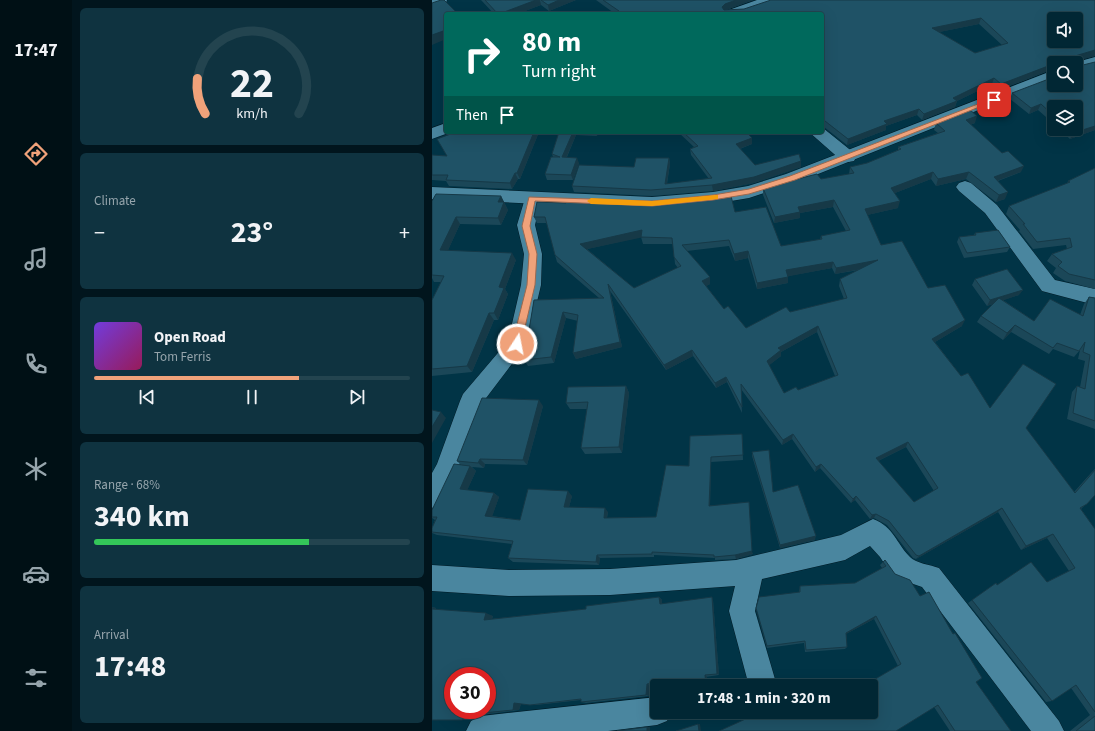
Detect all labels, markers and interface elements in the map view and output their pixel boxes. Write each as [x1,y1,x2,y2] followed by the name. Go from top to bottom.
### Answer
[1047,12,1083,136] map controls
[1047,12,1083,48] button: sound
[522,22,581,62] text: 80 m
[456,28,508,80] icon: right
[14,38,58,63] text: 17:47
[230,54,274,114] text: 22
[1047,56,1083,92] button: search
[522,59,596,84] text: Turn right
[977,83,1011,117] pin
[983,89,1005,111] icon: arrive
[1047,100,1083,136] button: layers
[236,103,268,124] text: km/h
[496,104,518,126] icon: arrive
[456,105,488,126] text: Then
[22,140,50,168] icon: directions
[94,192,136,210] text: Climate
[231,211,273,254] text: 23°
[94,217,105,249] text: −
[399,217,410,249] text: +
[22,245,50,273] icon: music
[496,323,538,365] position arrow
[154,327,226,348] text: Open Road
[154,348,211,366] text: Tom Ferris
[22,350,50,378] icon: phone
[136,386,158,408] icon: previous
[241,386,263,408] icon: pause
[346,386,368,408] icon: next
[22,455,50,483] icon: climate
[94,476,160,494] text: Range · 68%
[94,495,190,538] text: 340 km
[22,560,50,588] icon: car
[94,626,129,644] text: Arrival
[94,645,166,688] text: 17:48
[22,664,50,692] icon: filters
[444,667,496,719] speed limit sign: 30
[697,688,831,709] text: 17:48 · 1 min · 320 m

